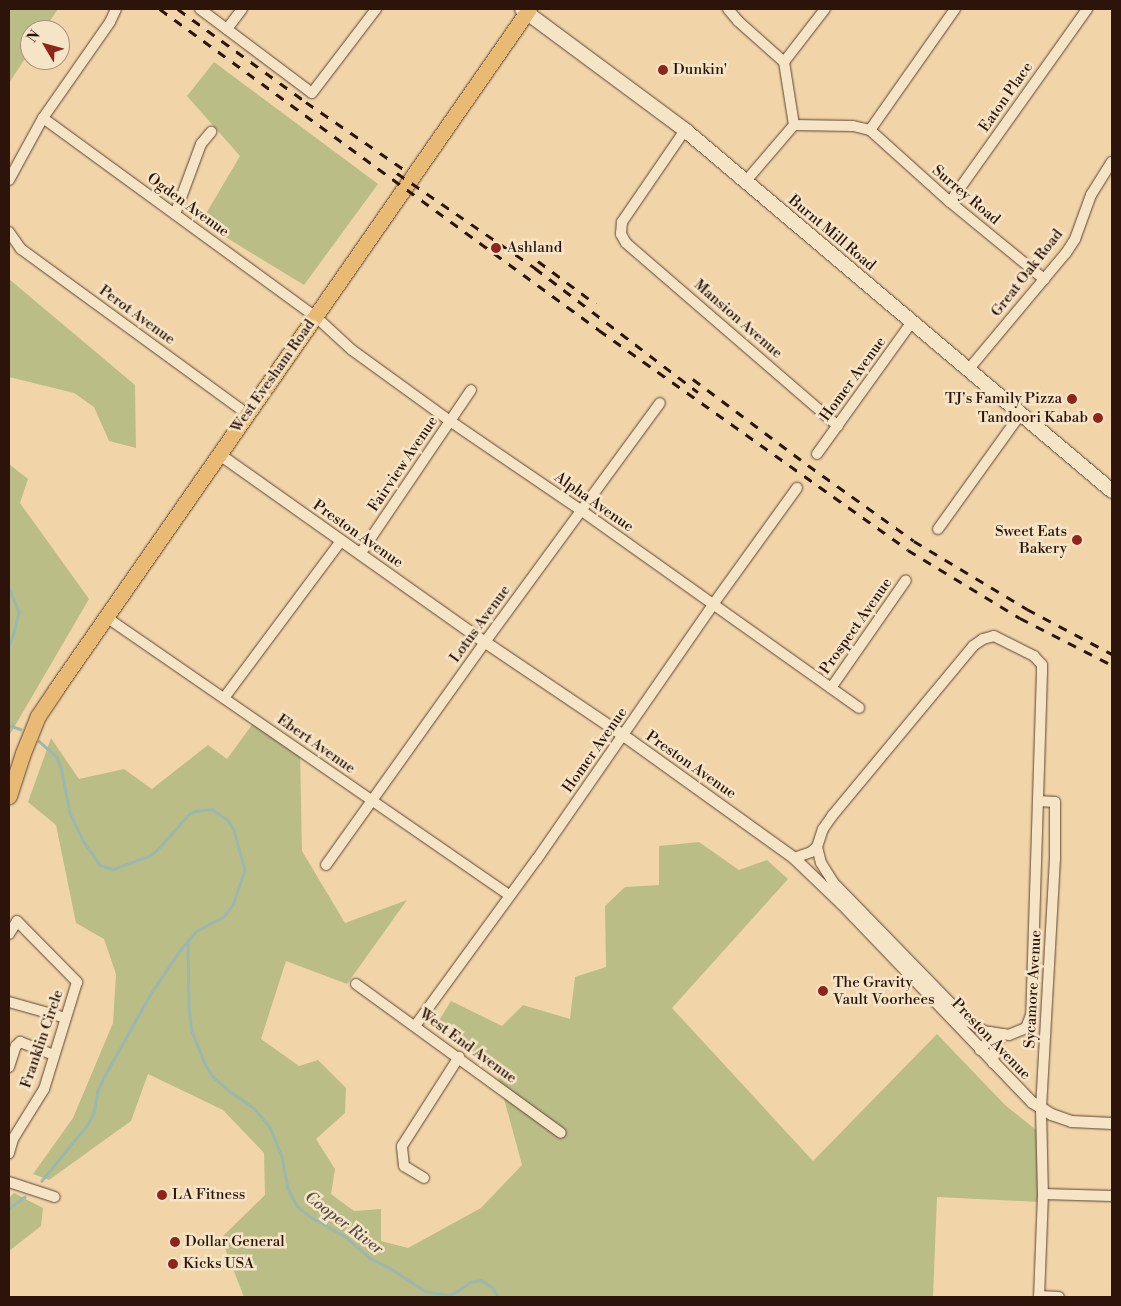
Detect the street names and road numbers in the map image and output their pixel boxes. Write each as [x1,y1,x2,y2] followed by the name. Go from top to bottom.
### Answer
[975,59,1037,135] street label: Eaton Place
[928,161,1004,229] street label: Surrey Road
[143,169,233,241] street label: Ogden Avenue
[785,191,879,275] street label: Burnt Mill Road
[987,226,1067,320] street label: Great Oak Road
[690,276,786,362] street label: Mansion Avenue
[96,281,178,349] street label: Perot Avenue
[227,316,319,436] street label: West Evesham Road
[816,333,890,425] street label: Homer Avenue
[364,413,442,515] street label: Fairview Avenue
[551,468,637,536] street label: Alpha Avenue
[309,496,407,572] street label: Preston Avenue
[816,574,896,678] street label: Prospect Avenue
[446,582,514,666] street label: Lotus Avenue
[559,704,631,796] street label: Homer Avenue
[273,710,359,778] street label: Ebert Avenue
[642,727,740,803] street label: Preston Avenue
[1021,929,1045,1049] street label: Sycamore Avenue
[17,987,67,1091] street label: Franklin Circle
[948,995,1034,1083] street label: Preston Avenue
[416,1005,520,1087] street label: West End Avenue

